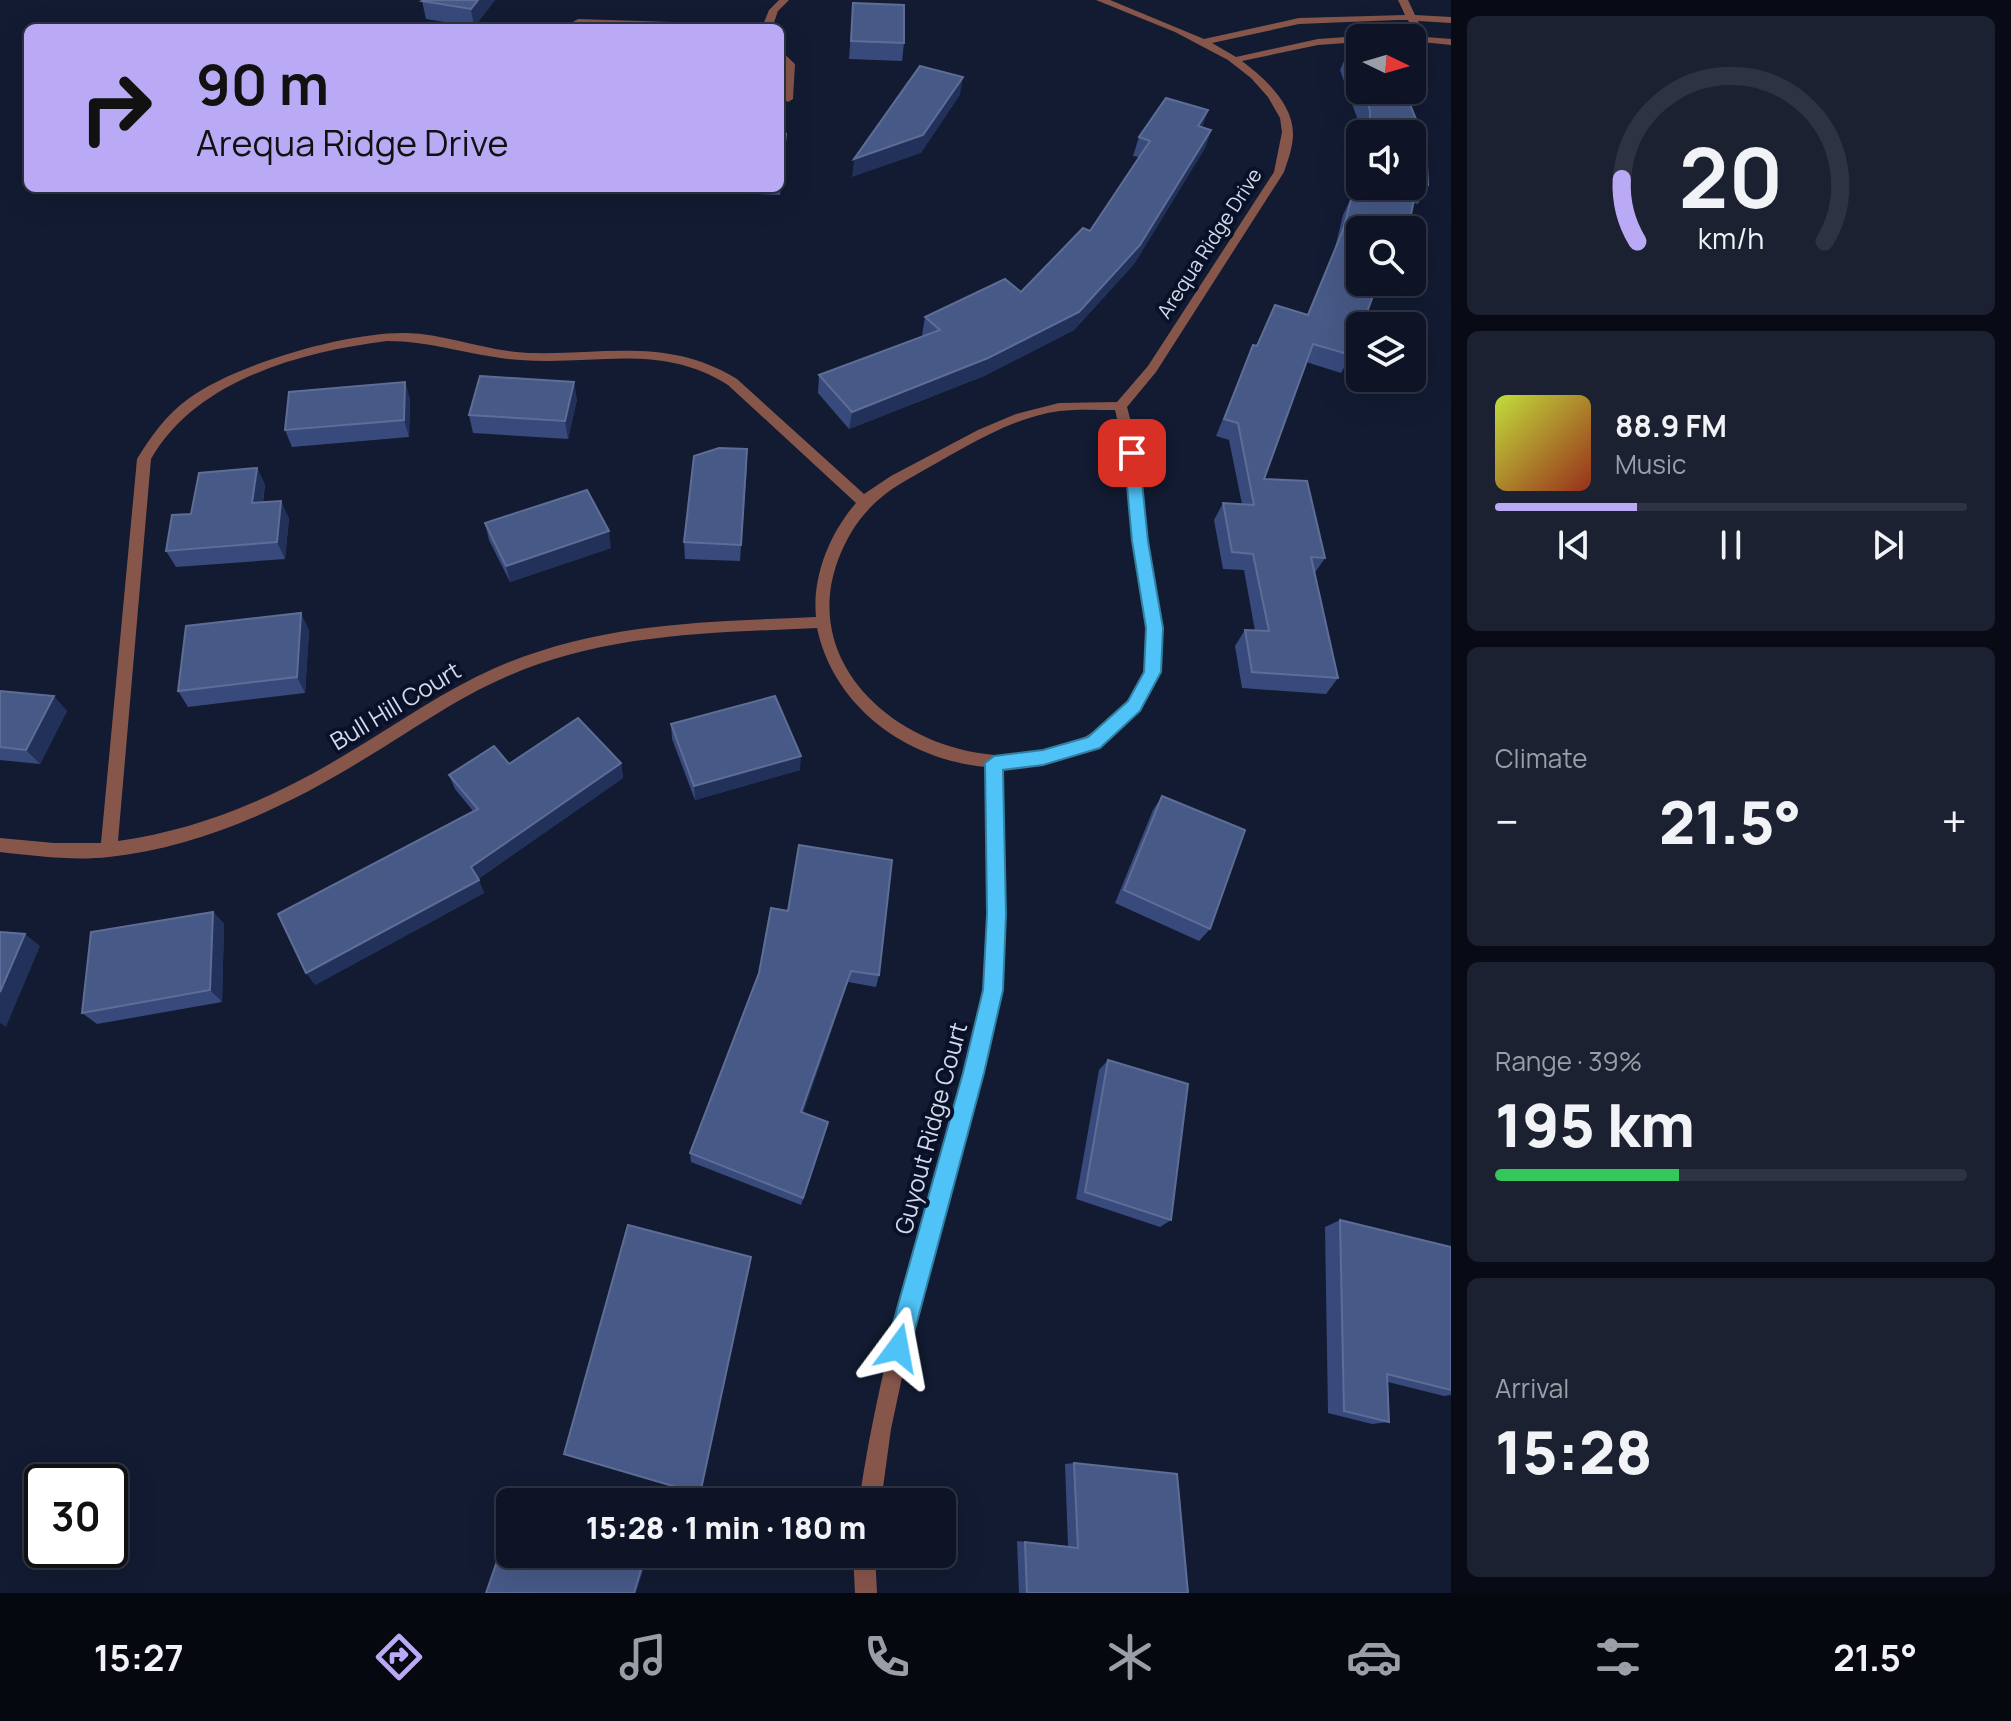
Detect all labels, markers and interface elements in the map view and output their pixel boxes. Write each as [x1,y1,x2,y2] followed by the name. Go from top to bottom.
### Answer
[1346,24,1426,104] north arrow
[1346,24,1426,392] map controls
[196,45,329,122] text: 90 m
[64,56,168,160] icon: right
[196,118,509,167] text: Arequa Ridge Drive
[1679,118,1783,232] text: 20
[1346,120,1426,200] button: sound
[1150,163,1268,323] street label: Arequa Ridge Drive
[1346,216,1426,296] button: search
[1698,219,1764,258] text: km/h
[1346,312,1426,392] button: layers
[1615,405,1727,446] text: 88.9 FM
[1098,419,1166,487] pin
[1110,431,1154,475] icon: arrive
[1615,446,1686,482] text: Music
[1552,523,1596,567] icon: previous
[1709,523,1753,567] icon: pause
[1866,523,1910,567] icon: next
[324,653,466,757] street label: Bull Hill Court
[1495,740,1587,776] text: Climate
[1659,780,1802,862] text: 21.5°
[1495,791,1519,851] text: −
[1942,791,1967,851] text: +
[886,1018,974,1238] street label: Guyout Ridge Court
[1495,1043,1642,1079] text: Range · 39%
[1495,1083,1695,1165] text: 195 km
[856,1306,940,1390] position arrow
[1495,1370,1569,1406] text: Arrival
[1495,1410,1653,1492] text: 15:28
[24,1464,128,1568] speed limit sign: 30
[586,1507,866,1548] text: 15:28 · 1 min · 180 m
[371,1629,427,1685] icon: directions
[615,1629,671,1685] icon: music
[859,1629,915,1685] icon: phone
[1102,1629,1158,1685] icon: climate
[1346,1629,1402,1685] icon: car
[1590,1629,1646,1685] icon: filters
[94,1633,184,1682] text: 15:27
[1833,1633,1917,1682] text: 21.5°

